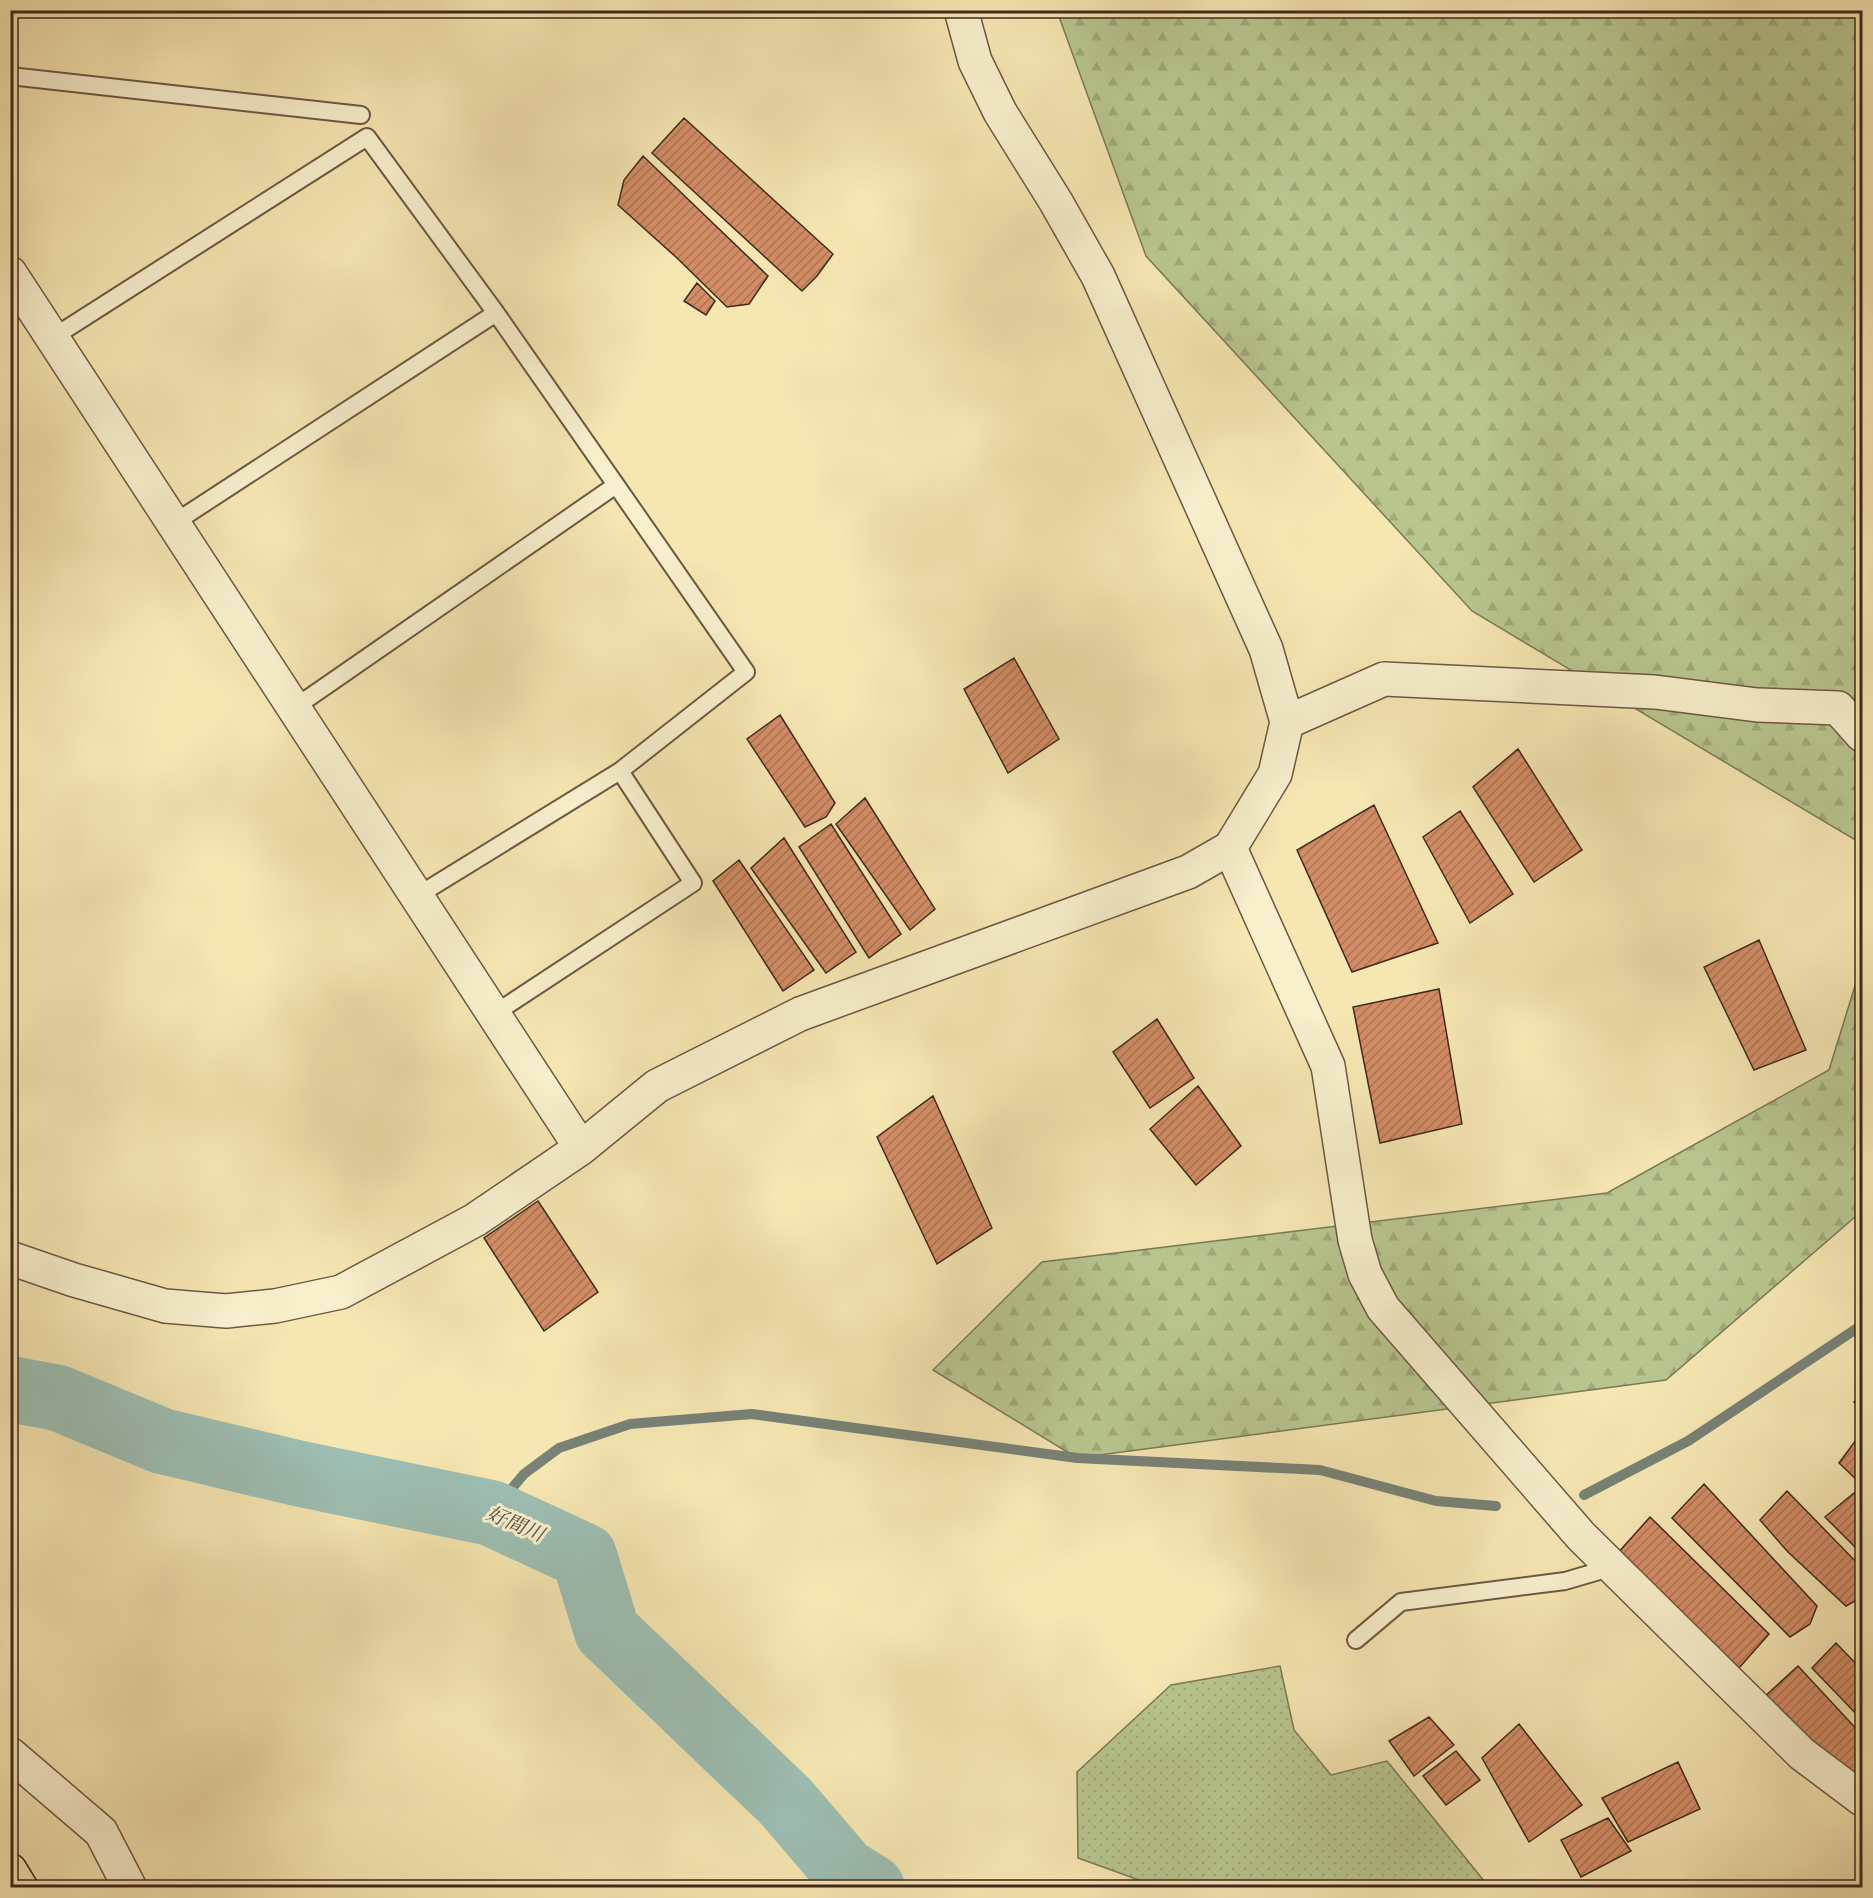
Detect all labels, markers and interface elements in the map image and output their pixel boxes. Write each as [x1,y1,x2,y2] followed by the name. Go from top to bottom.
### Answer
[483,1502,549,1549] water label: 好間川

